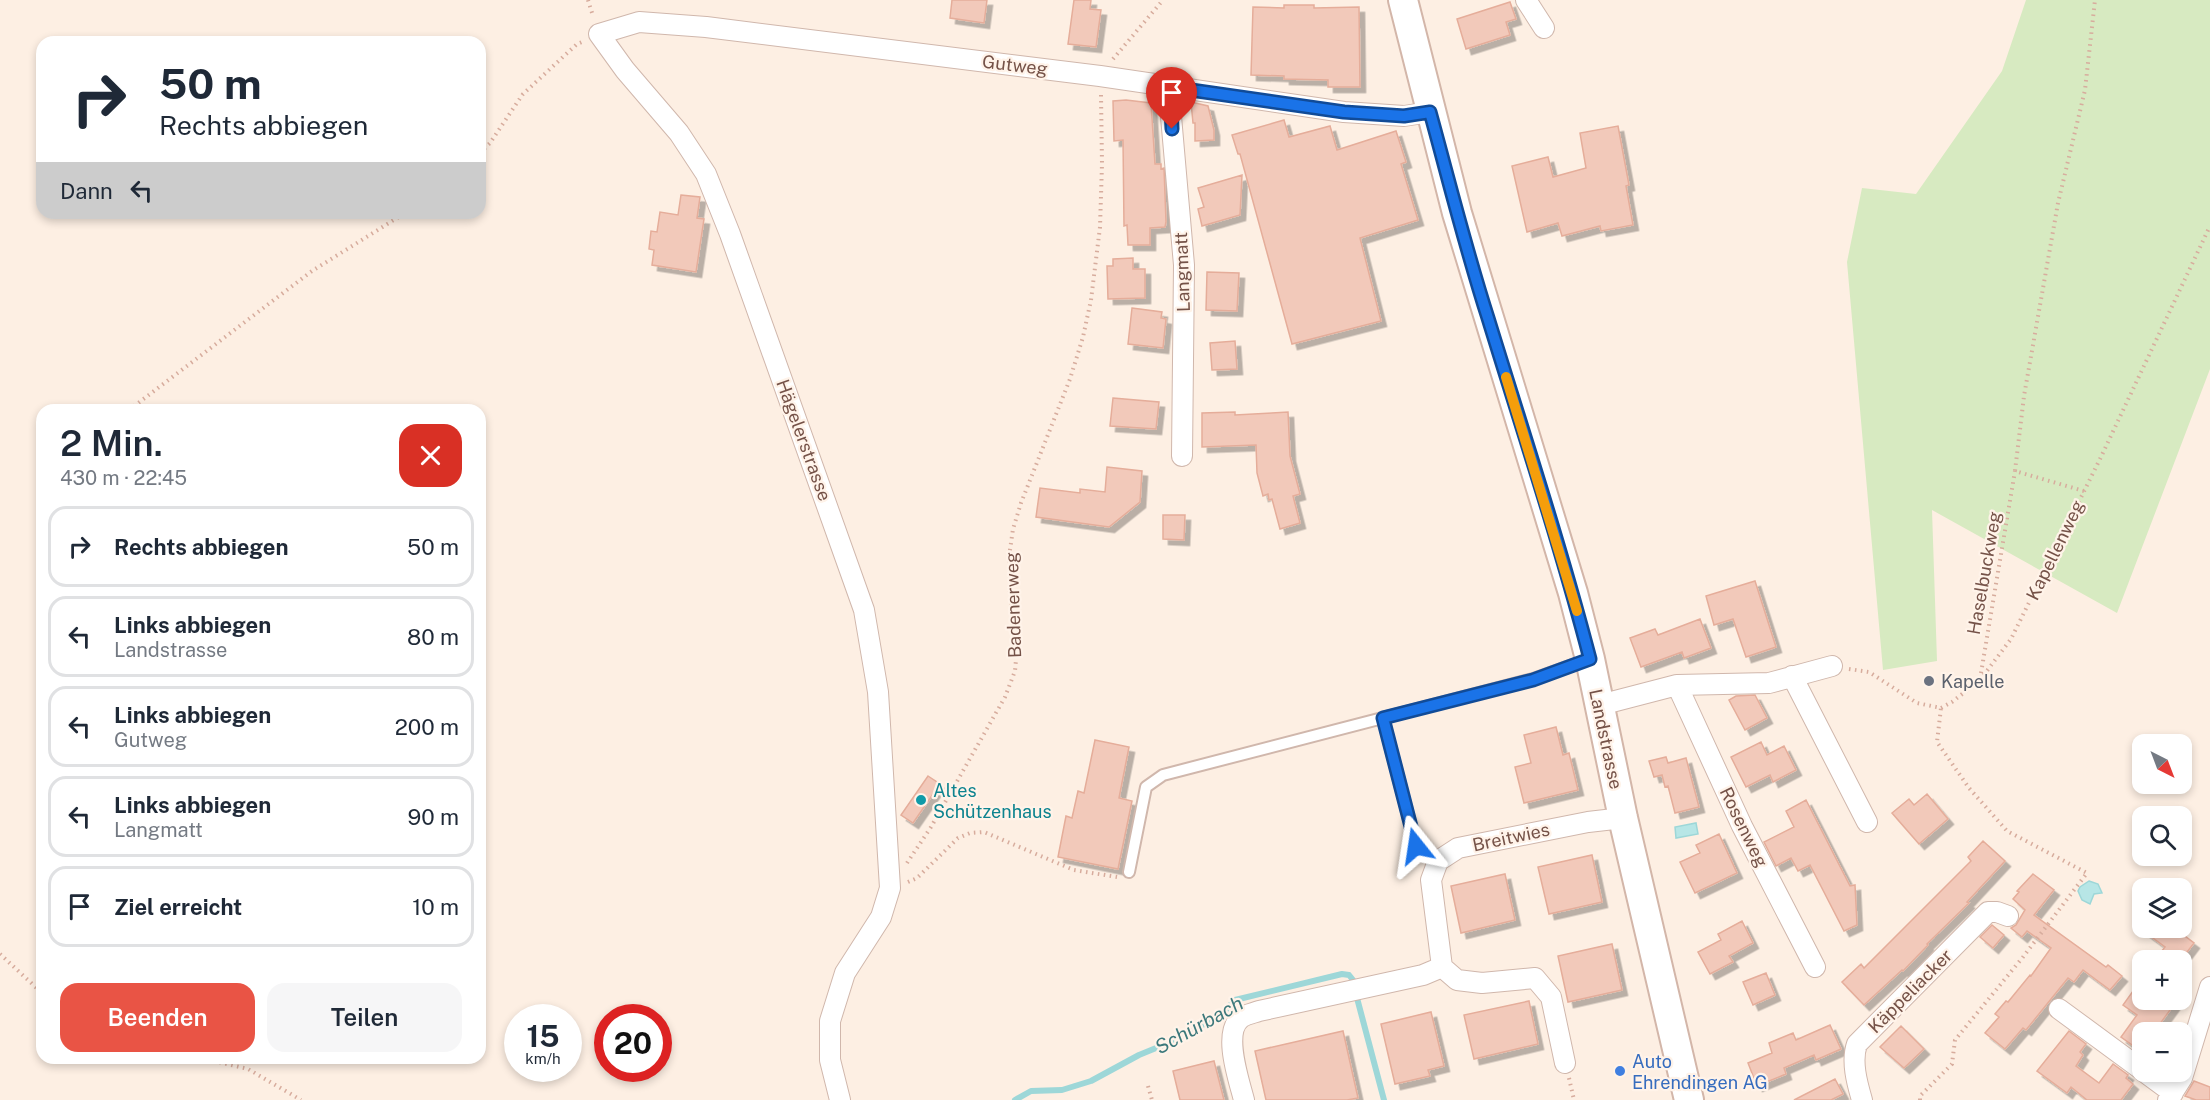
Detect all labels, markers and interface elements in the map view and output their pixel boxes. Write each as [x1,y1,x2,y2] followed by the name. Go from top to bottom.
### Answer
[981,51,1049,79] street label: Gutweg
[159,59,262,108] text: 50 m
[60,60,138,138] icon: right
[1146,67,1197,129] pin
[1155,76,1188,109] icon: arrive
[159,109,368,141] text: Rechts abbiegen
[125,174,158,207] icon: left
[60,178,113,204] text: Dann
[1170,232,1194,312] street label: Langmatt
[772,376,836,504] street label: Hägelerstrasse
[60,422,163,464] text: 2 Min.
[399,424,462,487] button: close
[60,466,187,490] text: 430 m · 22:45
[2022,497,2088,603] street label: Kapellenweg
[1963,510,2005,636] street label: Haselbuckweg
[63,530,96,563] icon: right
[114,534,289,560] text: Rechts abbiegen
[407,534,459,560] text: 50 m
[1001,552,1025,658] street label: Badenerweg
[114,612,271,638] text: Links abbiegen
[63,620,96,653] icon: left
[407,624,459,650] text: 80 m
[114,638,227,662] text: Landstrasse
[1941,671,2004,692] place label: Kapelle
[1922,674,1936,688] marker: Kapelle
[1585,687,1627,791] street label: Landstrasse
[114,702,271,728] text: Links abbiegen
[63,710,96,743] icon: left
[395,714,459,740] text: 200 m
[114,728,187,752] text: Gutweg
[2132,734,2192,794] north arrow
[2132,734,2192,1082] map controls
[933,780,1052,822] place label: Altes Schützenhaus
[1716,783,1772,871] street label: Rosenweg
[114,792,271,818] text: Links abbiegen
[914,793,928,807] marker: Altes Schützenhaus
[63,800,96,833] icon: left
[408,804,459,830] text: 90 m
[2132,806,2192,866] button: search
[1384,814,1448,878] position arrow
[114,818,203,842] text: Langmatt
[1470,819,1552,855] street label: Breitwies
[2132,878,2192,938] button: layers
[63,890,96,923] icon: arrive
[114,894,242,920] text: Ziel erreicht
[412,894,459,920] text: 10 m
[1864,945,1956,1037] street label: Käppeliacker
[2132,950,2192,1010] button: +
[60,983,255,1052] button: Beenden
[267,983,462,1052] button: Teilen
[1151,991,1247,1059] water label: Schürbach
[594,1004,672,1082] speed limit sign: 20
[526,1018,560,1054] text: 15
[2132,1022,2192,1082] button: −
[525,1050,561,1067] text: km/h
[1632,1051,1768,1093] place label: Auto Ehrendingen AG
[1613,1064,1627,1078] marker: Auto Ehrendingen AG

